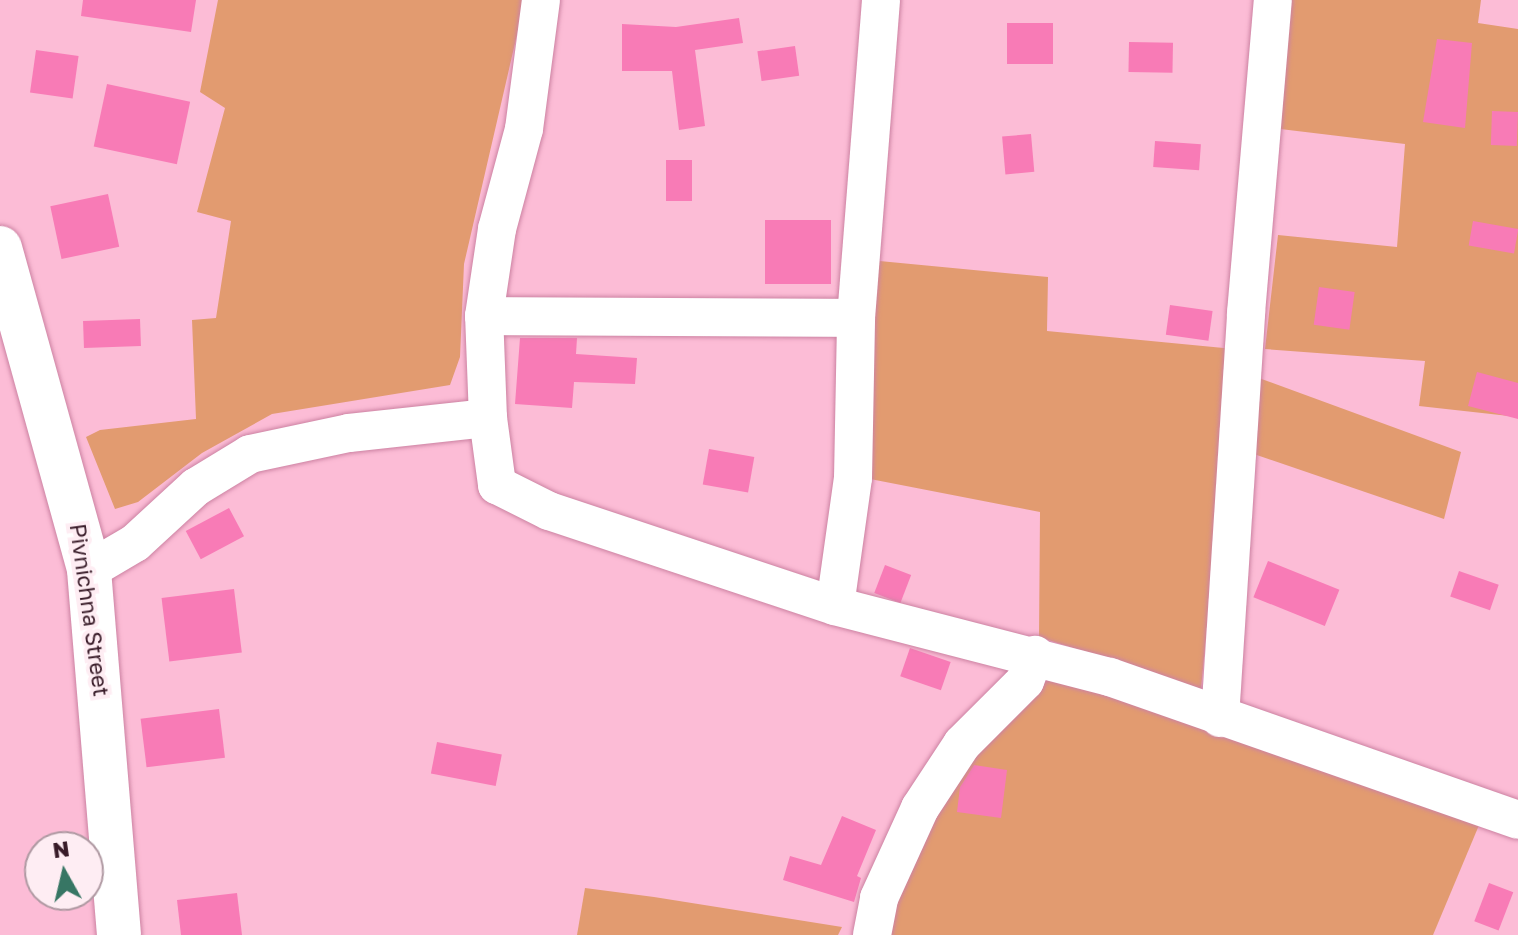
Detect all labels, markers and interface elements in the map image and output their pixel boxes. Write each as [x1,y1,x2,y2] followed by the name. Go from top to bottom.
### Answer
[65,522,115,698] street label: Pivnichna Street
[24,831,104,911] north arrow
[51,834,71,863] text: N

